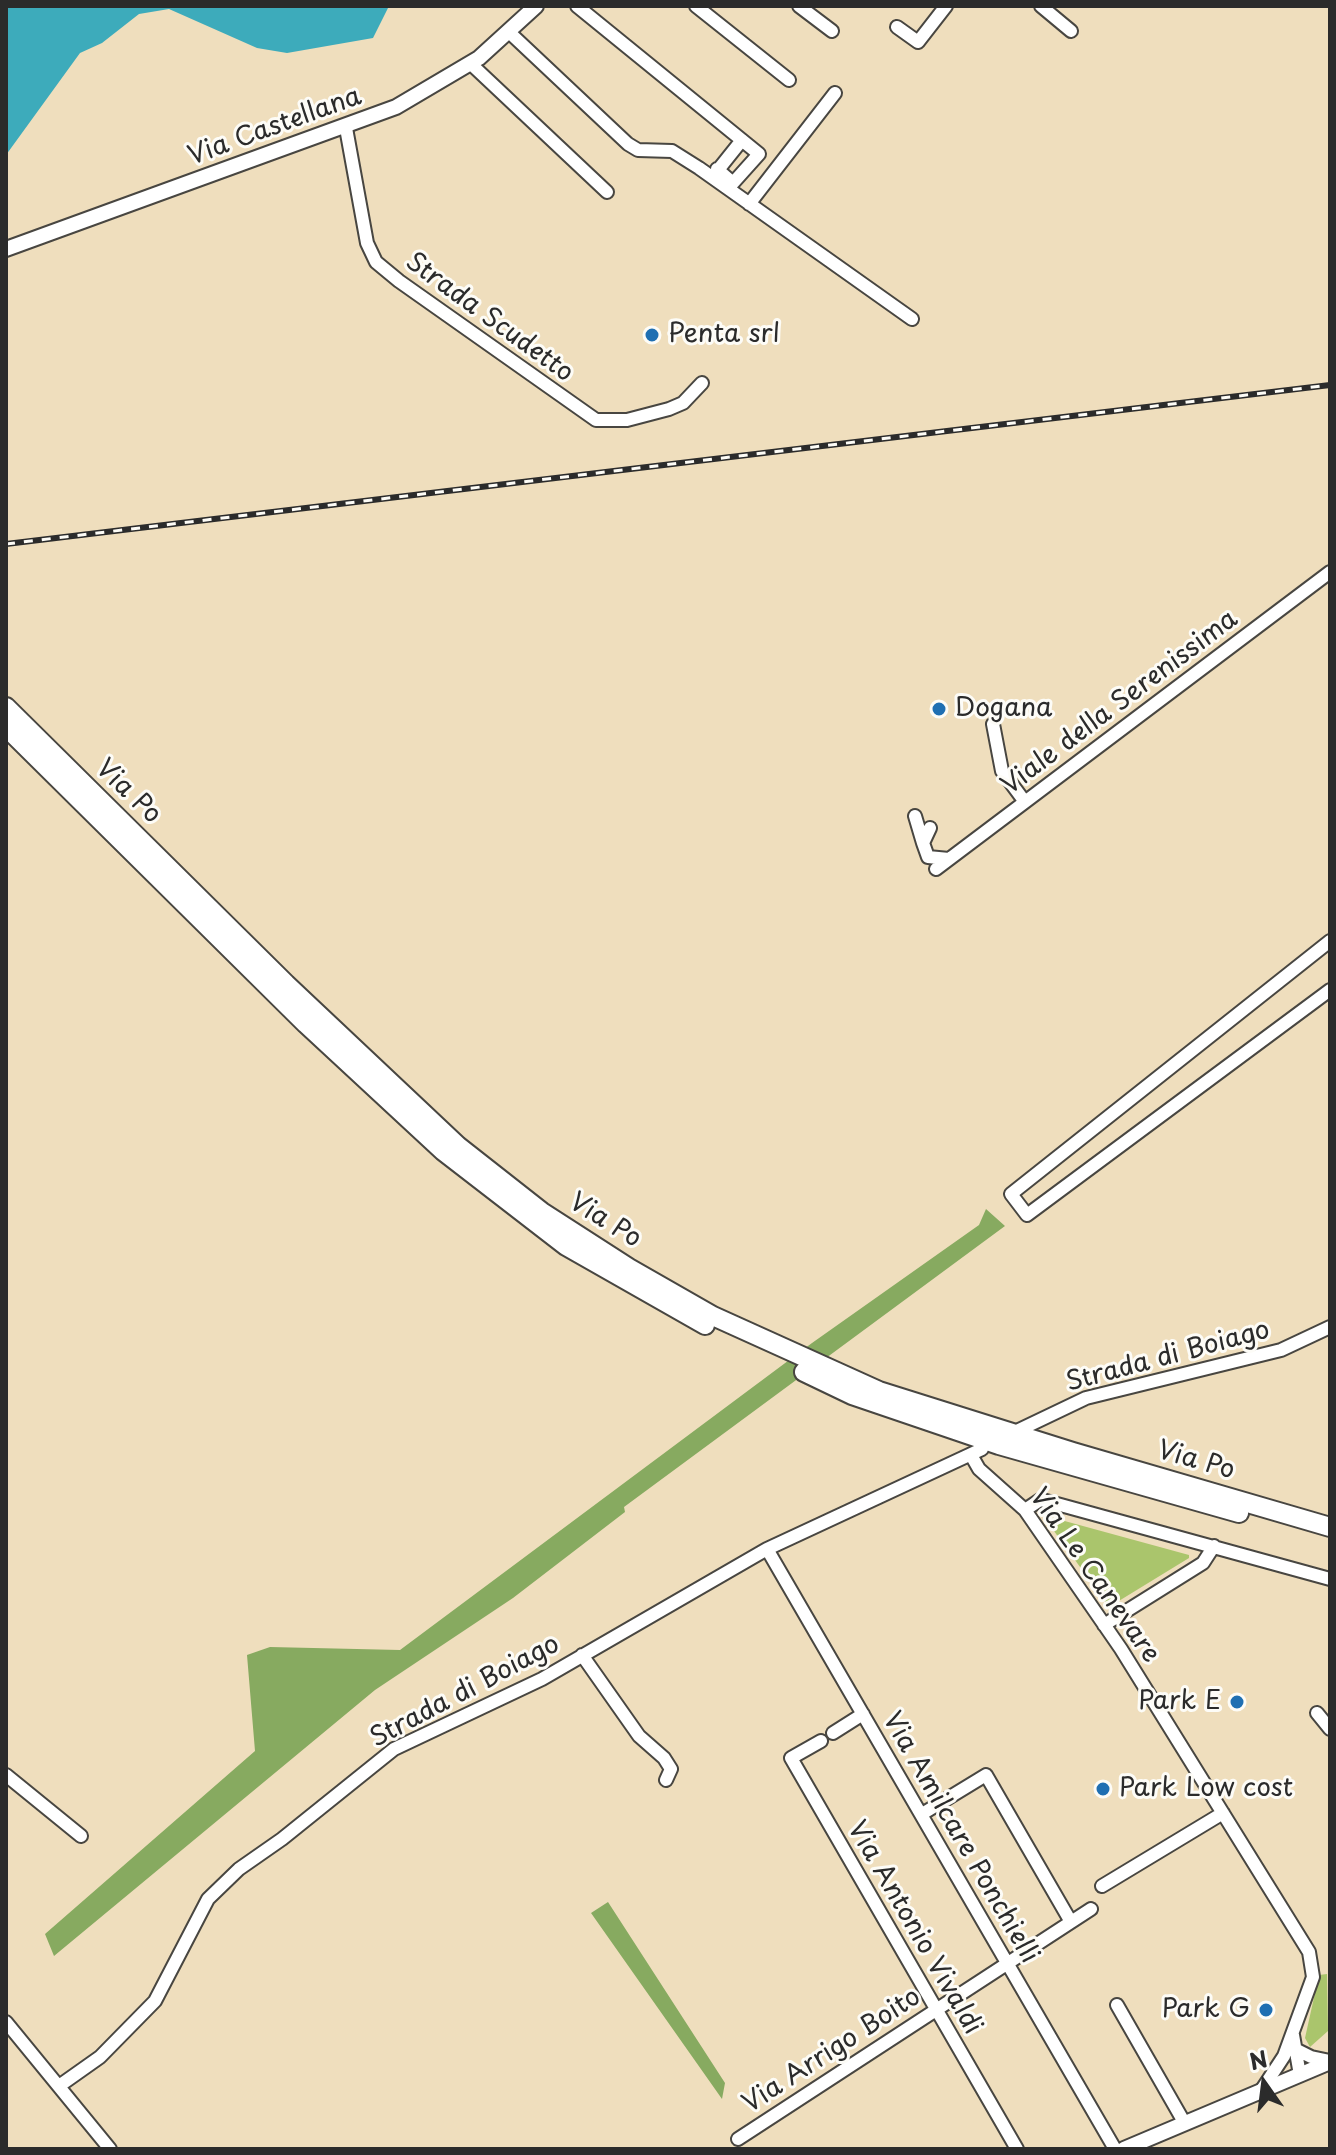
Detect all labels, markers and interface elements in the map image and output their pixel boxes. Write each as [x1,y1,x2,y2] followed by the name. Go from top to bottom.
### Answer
[184,81,366,173] street label: Via Castellana
[399,247,579,389] street label: Strada Scudetto
[668,319,780,351] place label: Penta srl
[643,326,661,344] marker: Penta srl
[996,604,1244,802] street label: Viale della Serenissima
[955,693,1052,725] place label: Dogana
[930,700,948,718] marker: Dogana
[89,753,167,831] street label: Via Po
[563,1187,647,1255] street label: Via Po
[1063,1315,1273,1399] street label: Strada di Boiago
[1154,1435,1238,1487] street label: Via Po
[1022,1483,1166,1669] street label: Via Le Canevare
[365,1629,565,1755] street label: Strada di Boiago
[1138,1686,1221,1718] place label: Park E
[1228,1693,1246,1711] marker: Park E
[875,1707,1045,1969] street label: Via Amilcare Ponchielli
[1119,1773,1293,1805] place label: Park Low cost
[1094,1780,1112,1798] marker: Park Low cost
[840,1816,988,2040] street label: Via Antonio Vivaldi
[737,1982,927,2120] street label: Via Arrigo Boito
[1162,1994,1250,2026] place label: Park G
[1257,2001,1275,2019] marker: Park G
[1246,2041,1271,2077] text: N
[1224,2043,1304,2123] north arrow

